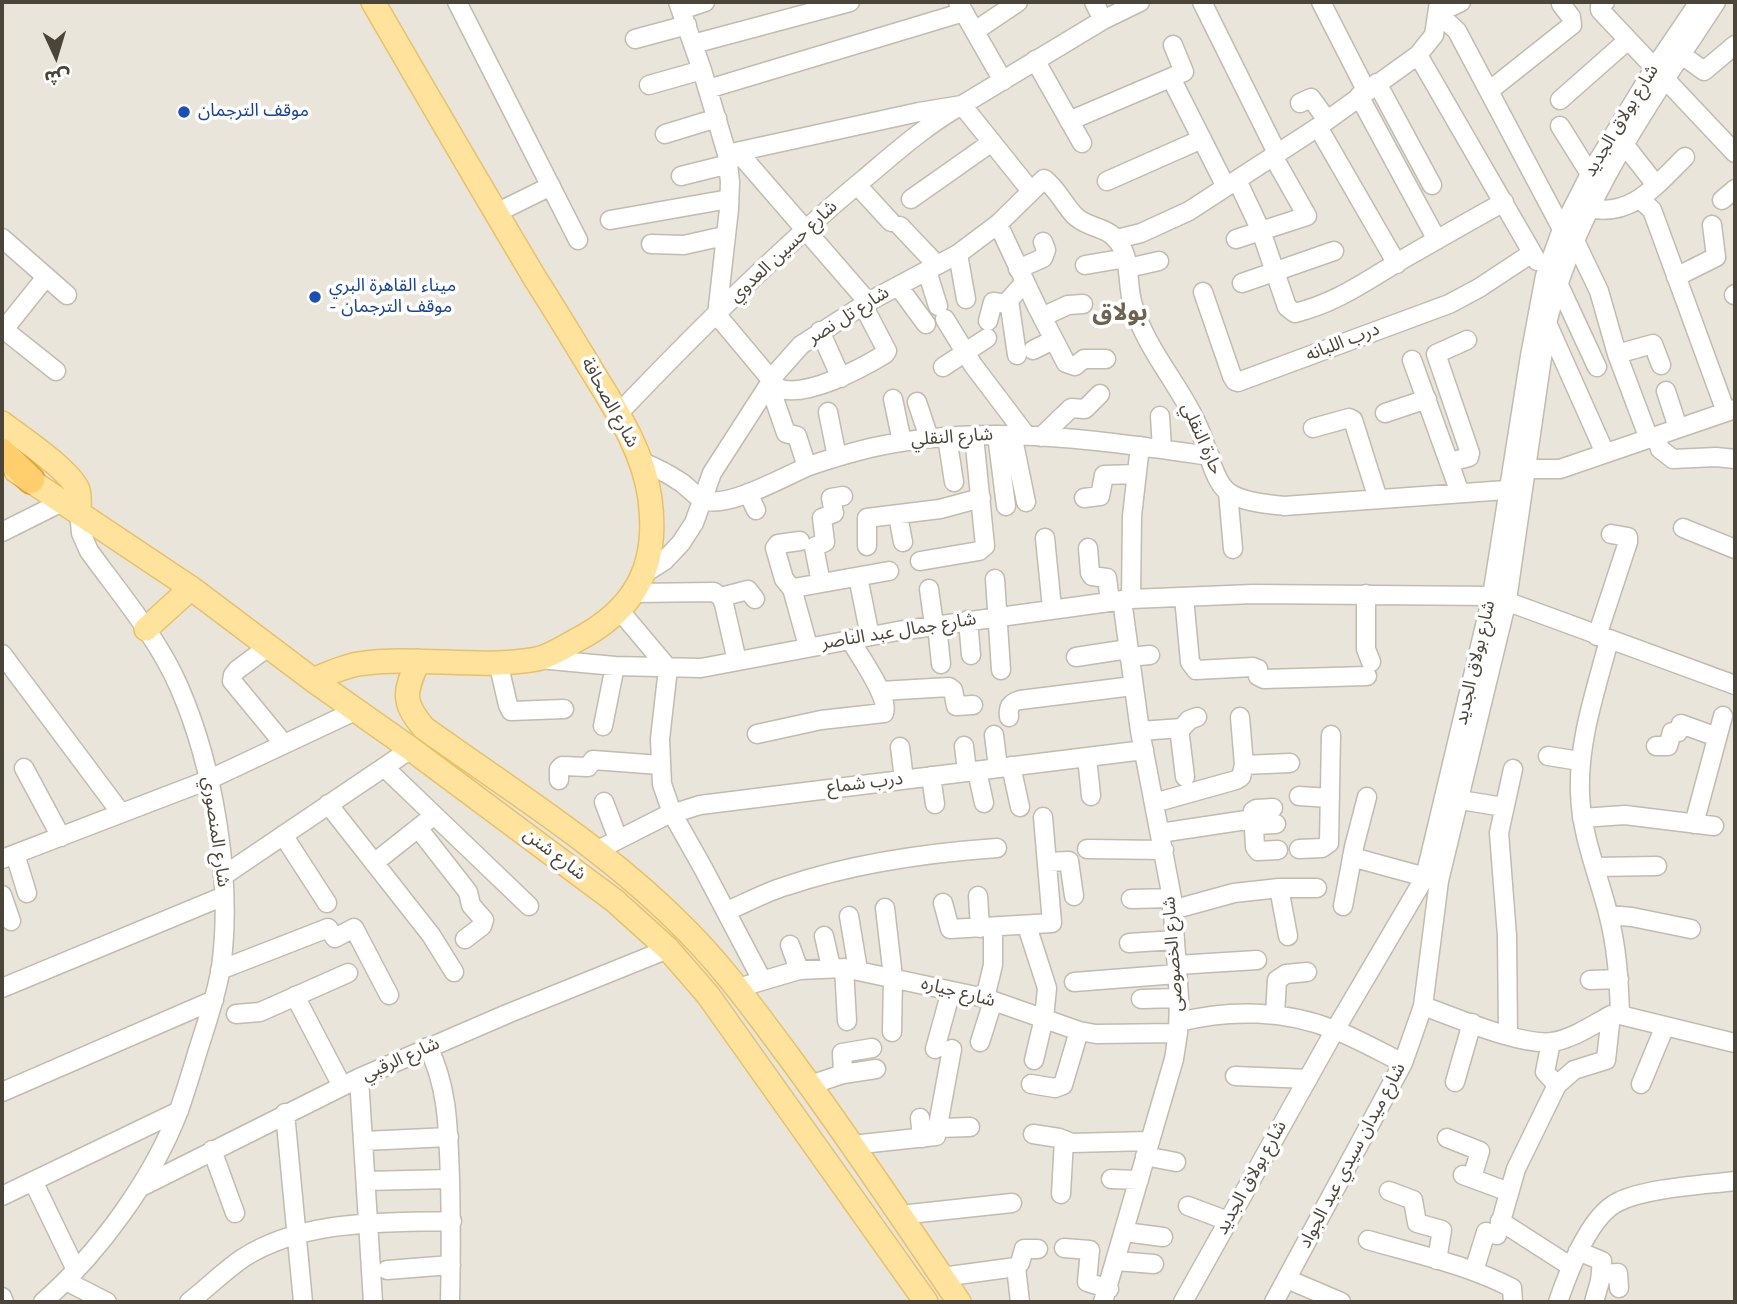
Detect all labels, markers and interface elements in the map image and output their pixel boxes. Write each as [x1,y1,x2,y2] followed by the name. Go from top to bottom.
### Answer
[21,21,91,91] north arrow
[1580,61,1664,181] street label: شارع بولاق الجديد
[44,63,71,91] text: ش
[198,101,309,123] place label: موقف الترجمان
[176,104,192,120] marker: موقف الترجمان
[726,196,842,308] street label: شارع حسين العدوي
[329,276,456,318] place label: ميناء القاهرة البري - موقف الترجمان
[804,282,894,350] street label: شارع تل نصر
[307,289,323,305] marker: ميناء القاهرة البري - موقف الترجمان
[1092,300,1148,328] district label: بولاق
[1303,319,1383,367] street label: درب اللبانه
[575,354,643,452] street label: شارع الصحافة
[1176,400,1226,478] street label: حارة النقلي
[910,424,994,452] street label: شارع النقلي
[1451,599,1501,727] street label: شارع بولاق الجديد
[820,609,978,655] street label: شارع جمال عبد الناصر
[826,769,904,799] street label: درب شماع
[197,775,233,889] street label: شارع المنصوري
[518,824,590,886] street label: شارع شنن
[1159,896,1189,1012] street label: شارع الخصوصى
[919,973,997,1013] street label: شارع جياره
[359,1033,443,1087] street label: شارع الرقبي
[1295,1060,1411,1252] street label: شارع ميدان سيدي عبد الجواد
[1212,1117,1292,1239] street label: شارع بولاق الجديد

